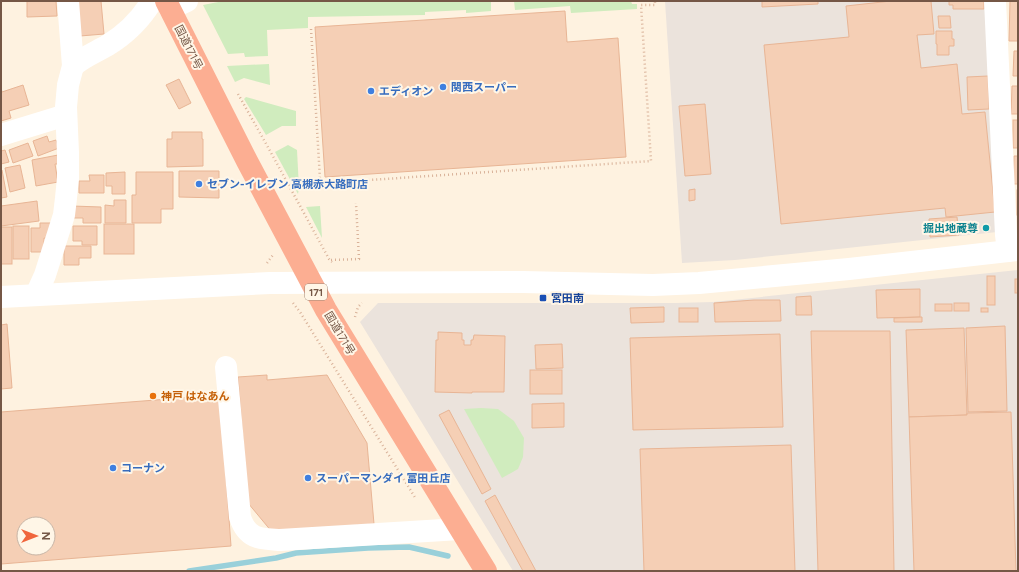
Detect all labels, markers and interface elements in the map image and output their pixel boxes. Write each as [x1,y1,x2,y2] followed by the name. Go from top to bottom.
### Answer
[172,23,205,72] street label: 国道171号
[451,81,517,94] place label: 関西スーパー
[438,82,448,92] marker: 関西スーパー
[379,85,433,98] place label: エディオン
[366,86,376,96] marker: エディオン
[207,178,368,191] place label: セブン-イレブン 高槻赤大路町店
[194,179,204,189] marker: セブン-イレブン 高槻赤大路町店
[923,222,978,235] place label: 掘出地蔵尊
[981,223,991,233] marker: 掘出地蔵尊
[305,284,327,300] road number: 171
[551,292,584,305] place label: 宮田南
[538,293,548,303] marker: 宮田南
[322,309,358,357] street label: 国道171号
[161,390,230,403] place label: 神戸 はなあん
[148,391,158,401] marker: 神戸 はなあん
[121,462,165,475] place label: コーナン
[108,463,118,473] marker: コーナン
[316,472,451,485] place label: スーパーマンダイ 富田丘店
[303,473,313,483] marker: スーパーマンダイ 富田丘店
[16,516,56,556] north arrow
[39,532,52,540] text: N

